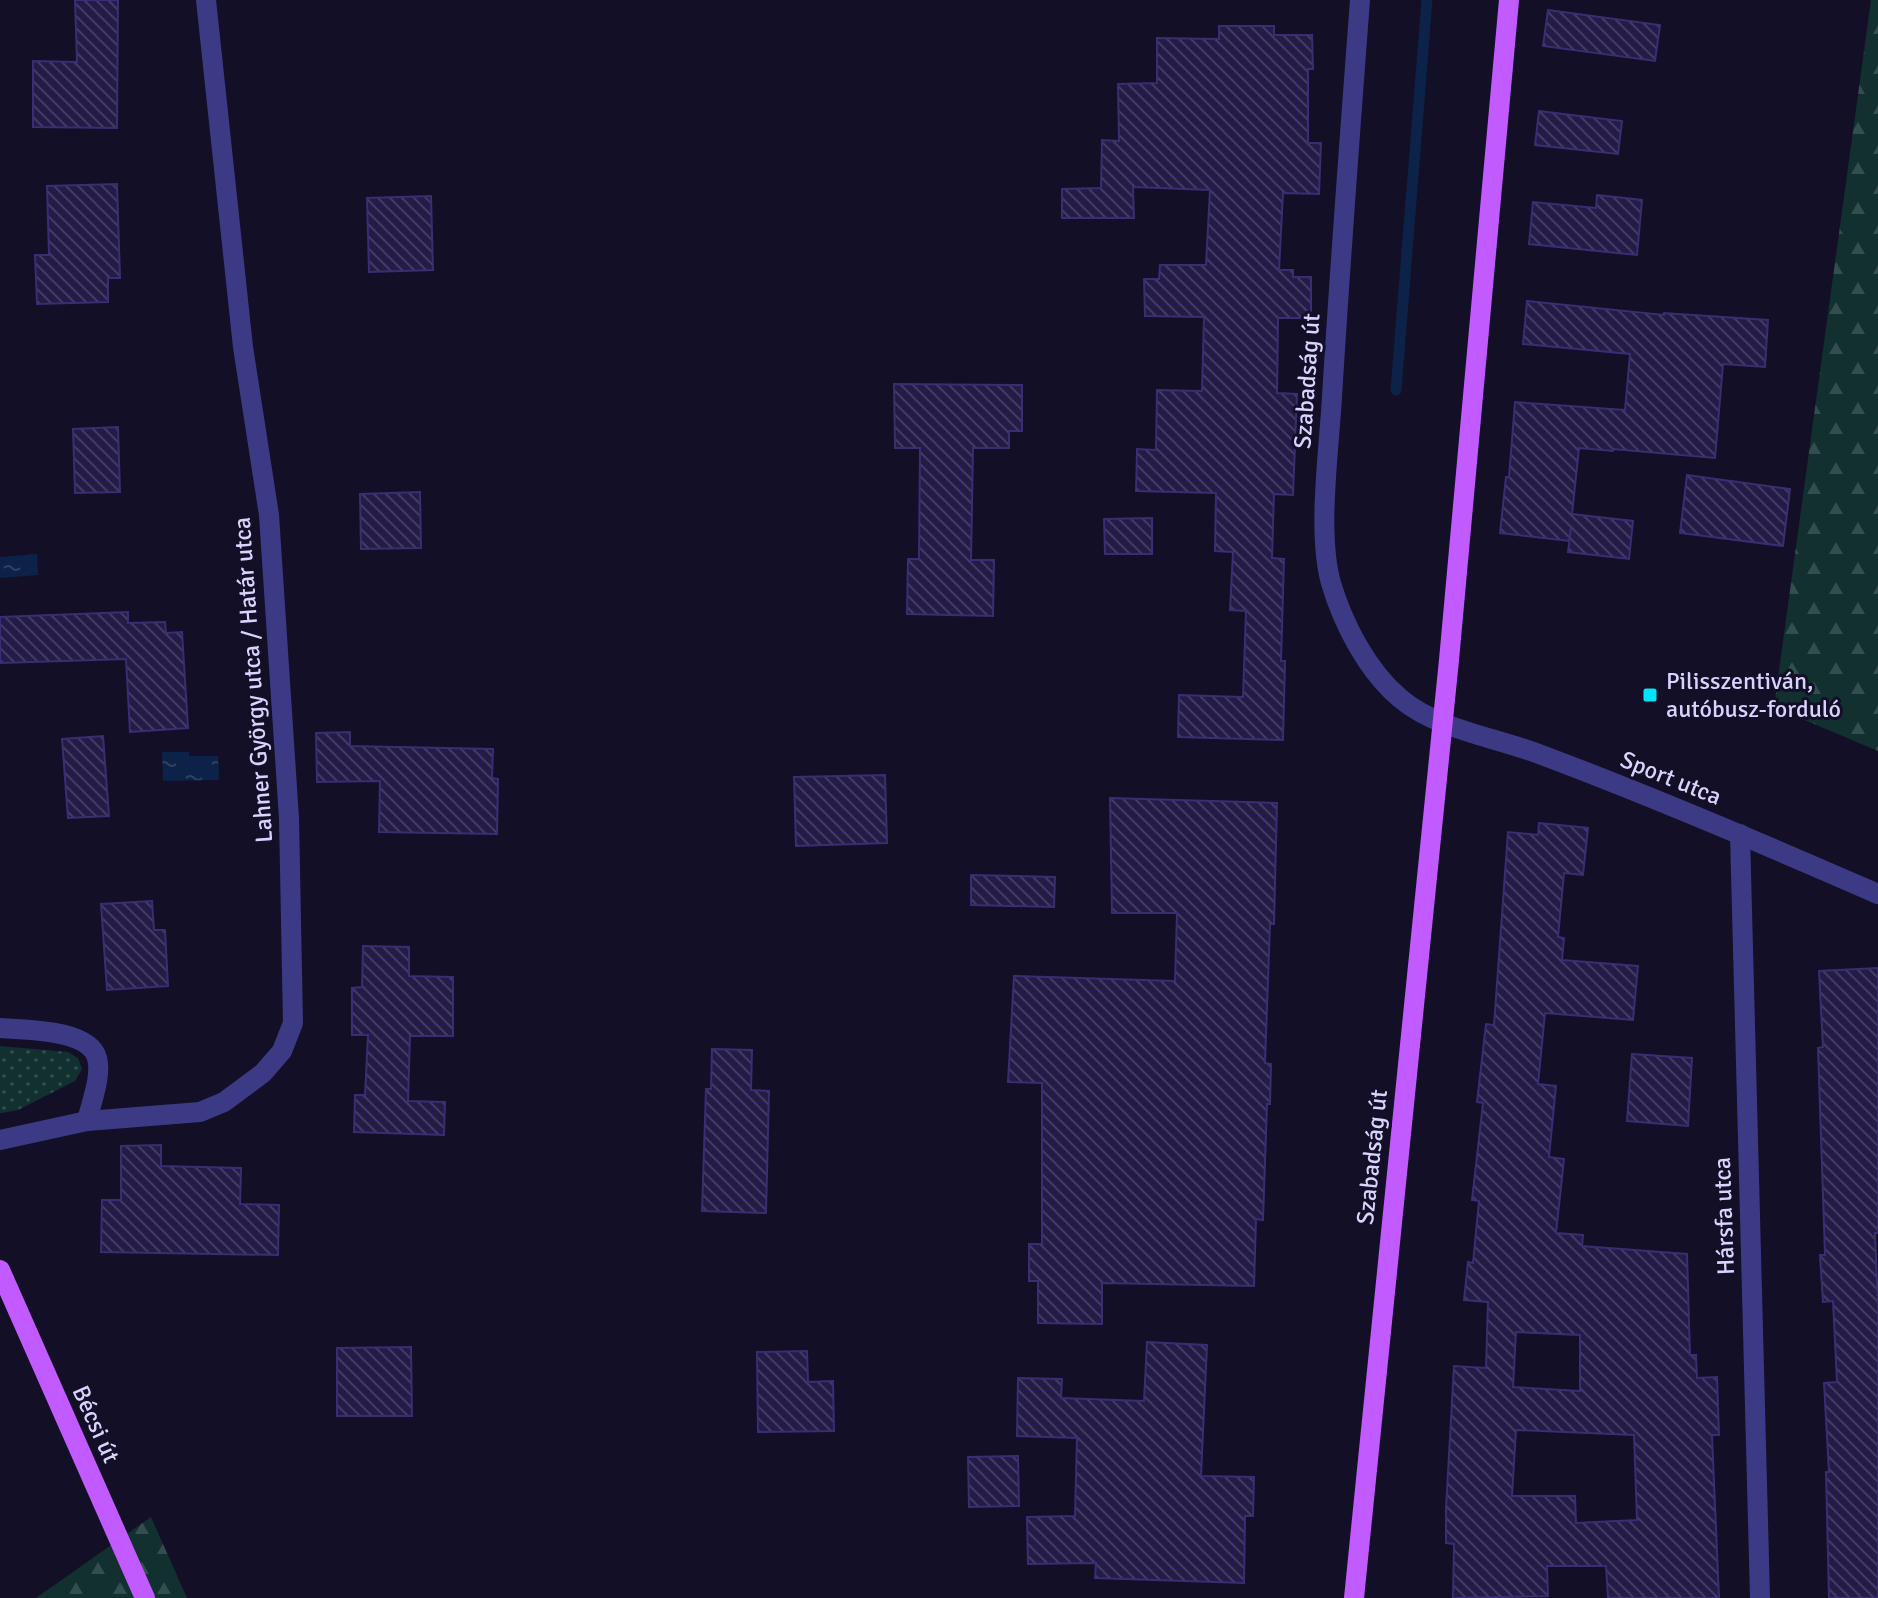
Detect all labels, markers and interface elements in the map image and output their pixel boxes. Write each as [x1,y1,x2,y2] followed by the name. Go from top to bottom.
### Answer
[1287,312,1327,450] street label: Szabadság út
[227,516,279,844] street label: Lahner György utca / Határ utca
[1666,666,1841,724] place label: Pilisszentiván, autóbusz-forduló
[1641,686,1659,704] marker: Pilisszentiván, autóbusz-forduló
[1616,744,1726,812] street label: Sport utca
[1350,1088,1394,1226] street label: Szabadság út
[1707,1157,1741,1275] street label: Hársfa utca
[66,1381,126,1467] street label: Bécsi út

